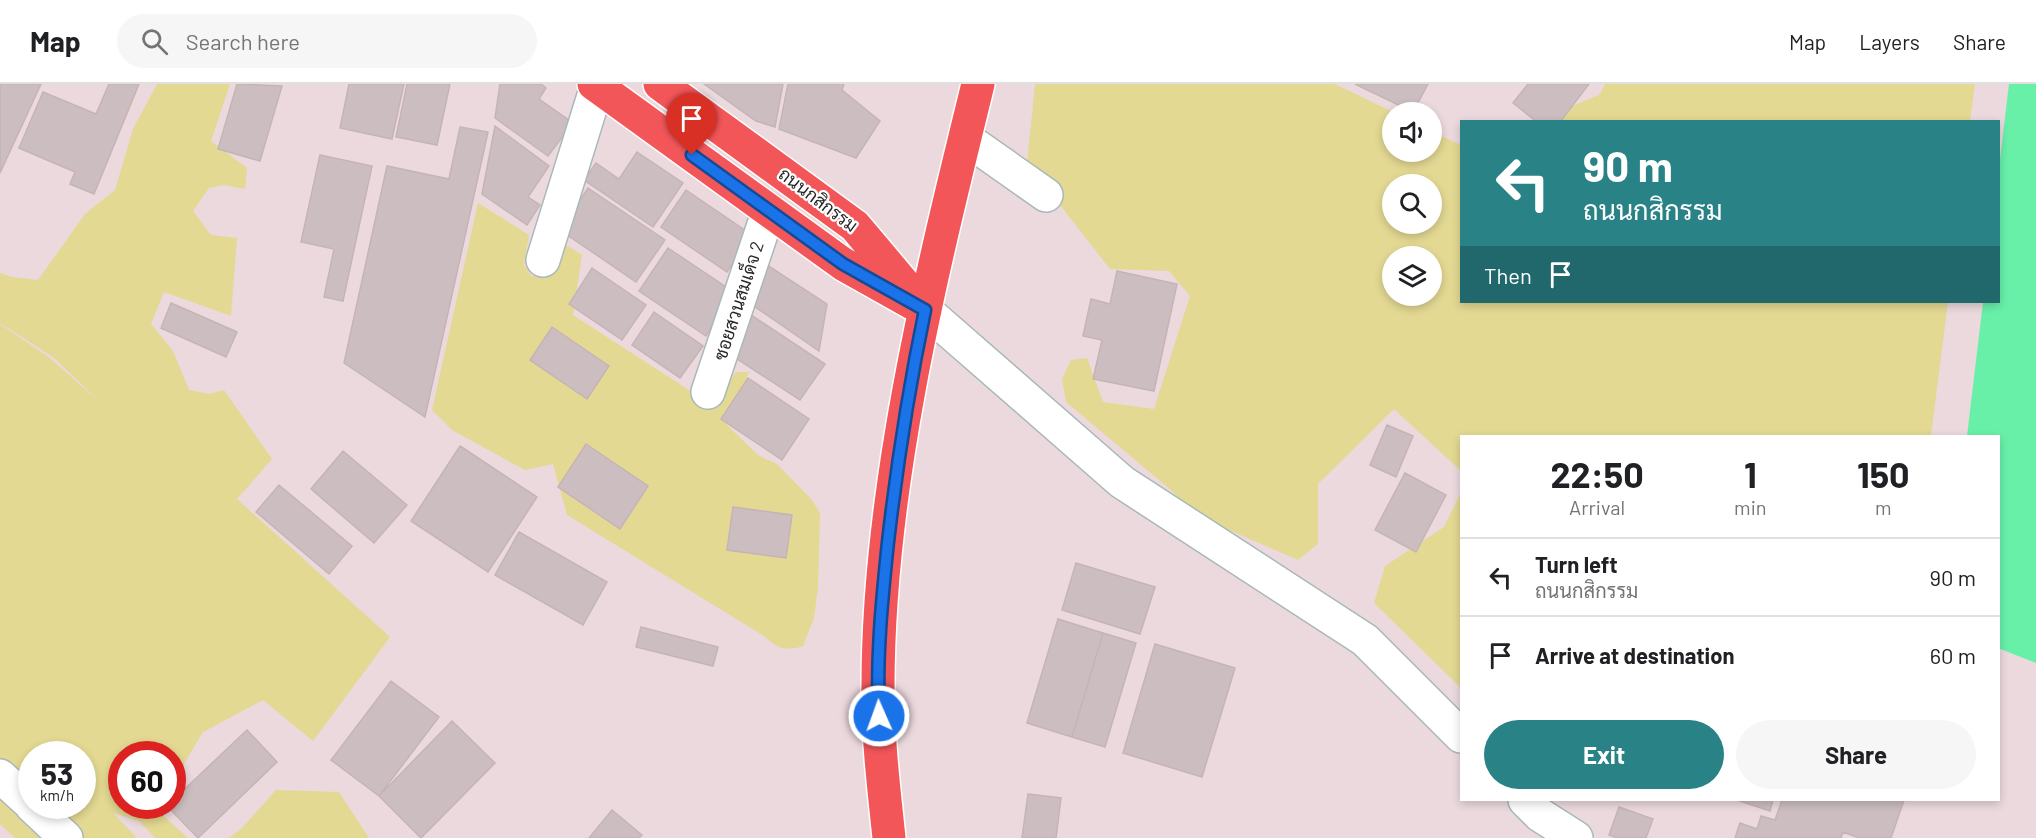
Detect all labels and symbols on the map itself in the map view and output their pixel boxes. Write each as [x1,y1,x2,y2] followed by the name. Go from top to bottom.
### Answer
[666,93,717,155] pin
[775,162,862,236] street label: ถนนกสิกรรม
[707,238,768,363] street label: ซอยสวนสมเด็จ 2
[847,684,911,748] position arrow
[108,741,186,819] speed limit sign: 60

